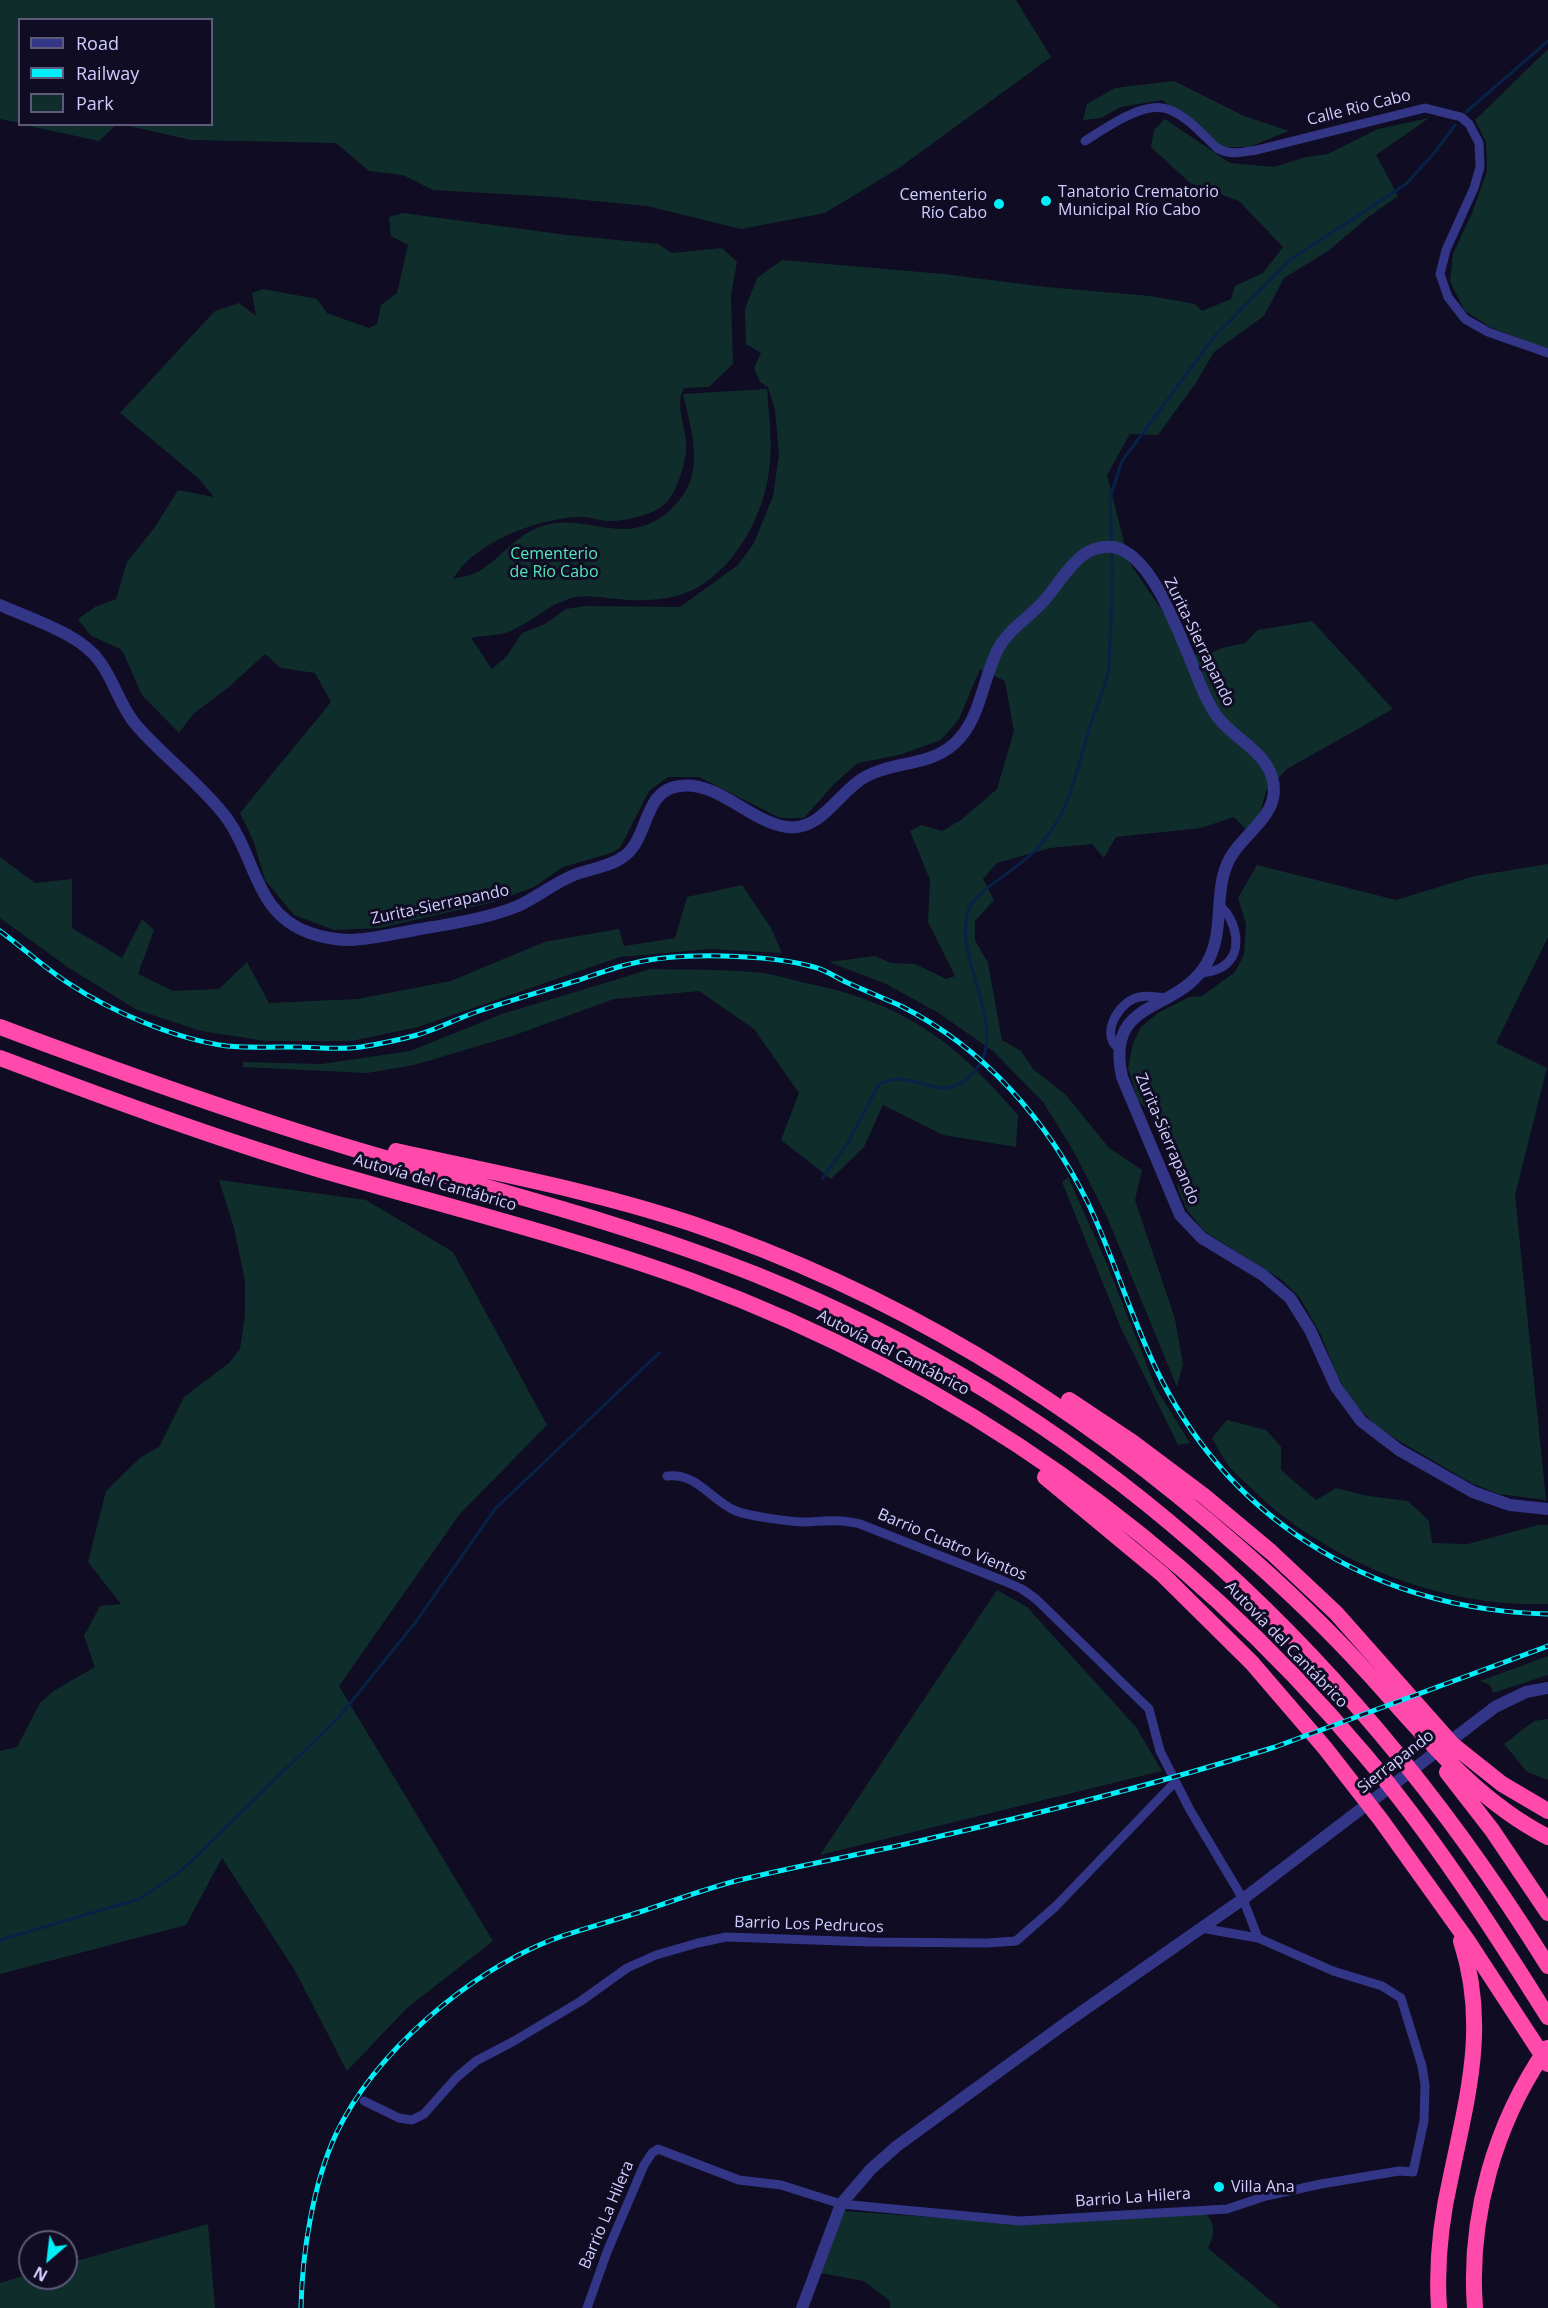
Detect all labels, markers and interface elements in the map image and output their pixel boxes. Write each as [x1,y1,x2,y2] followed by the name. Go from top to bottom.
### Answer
[18,18,213,126] legend
[76,31,119,55] text: Road
[76,61,139,85] text: Railway
[1305,86,1413,130] street label: Calle Rio Cabo
[76,91,114,115] text: Park
[1058,182,1219,220] place label: Tanatorio Crematorio Municipal Río Cabo
[899,185,987,223] place label: Cementerio Río Cabo
[1039,194,1053,208] marker: Tanatorio Crematorio Municipal Río Cabo
[992,197,1006,211] marker: Cementerio Río Cabo
[509,544,599,582] park label: Cementerio de Río Cabo
[1159,574,1239,710] street label: Zurita-Sierrapando
[369,881,511,929] street label: Zurita-Sierrapando
[1131,1070,1203,1208] street label: Zurita-Sierrapando
[351,1151,519,1215] street label: Autovía del Cantábrico
[814,1306,972,1400] street label: Autovía del Cantábrico
[874,1505,1030,1585] street label: Barrio Cuatro Vientos
[1221,1578,1351,1712] street label: Autovía del Cantábrico
[1354,1726,1438,1798] street label: Sierrapando
[734,1913,884,1937] street label: Barrio Los Pedrucos
[576,2158,638,2272] street label: Barrio La Hilera
[1231,2177,1295,2197] place label: Villa Ana
[1212,2180,1226,2194] marker: Villa Ana
[1075,2184,1191,2212] street label: Barrio La Hilera
[18,2230,78,2290] north arrow
[30,2261,51,2287] text: N

